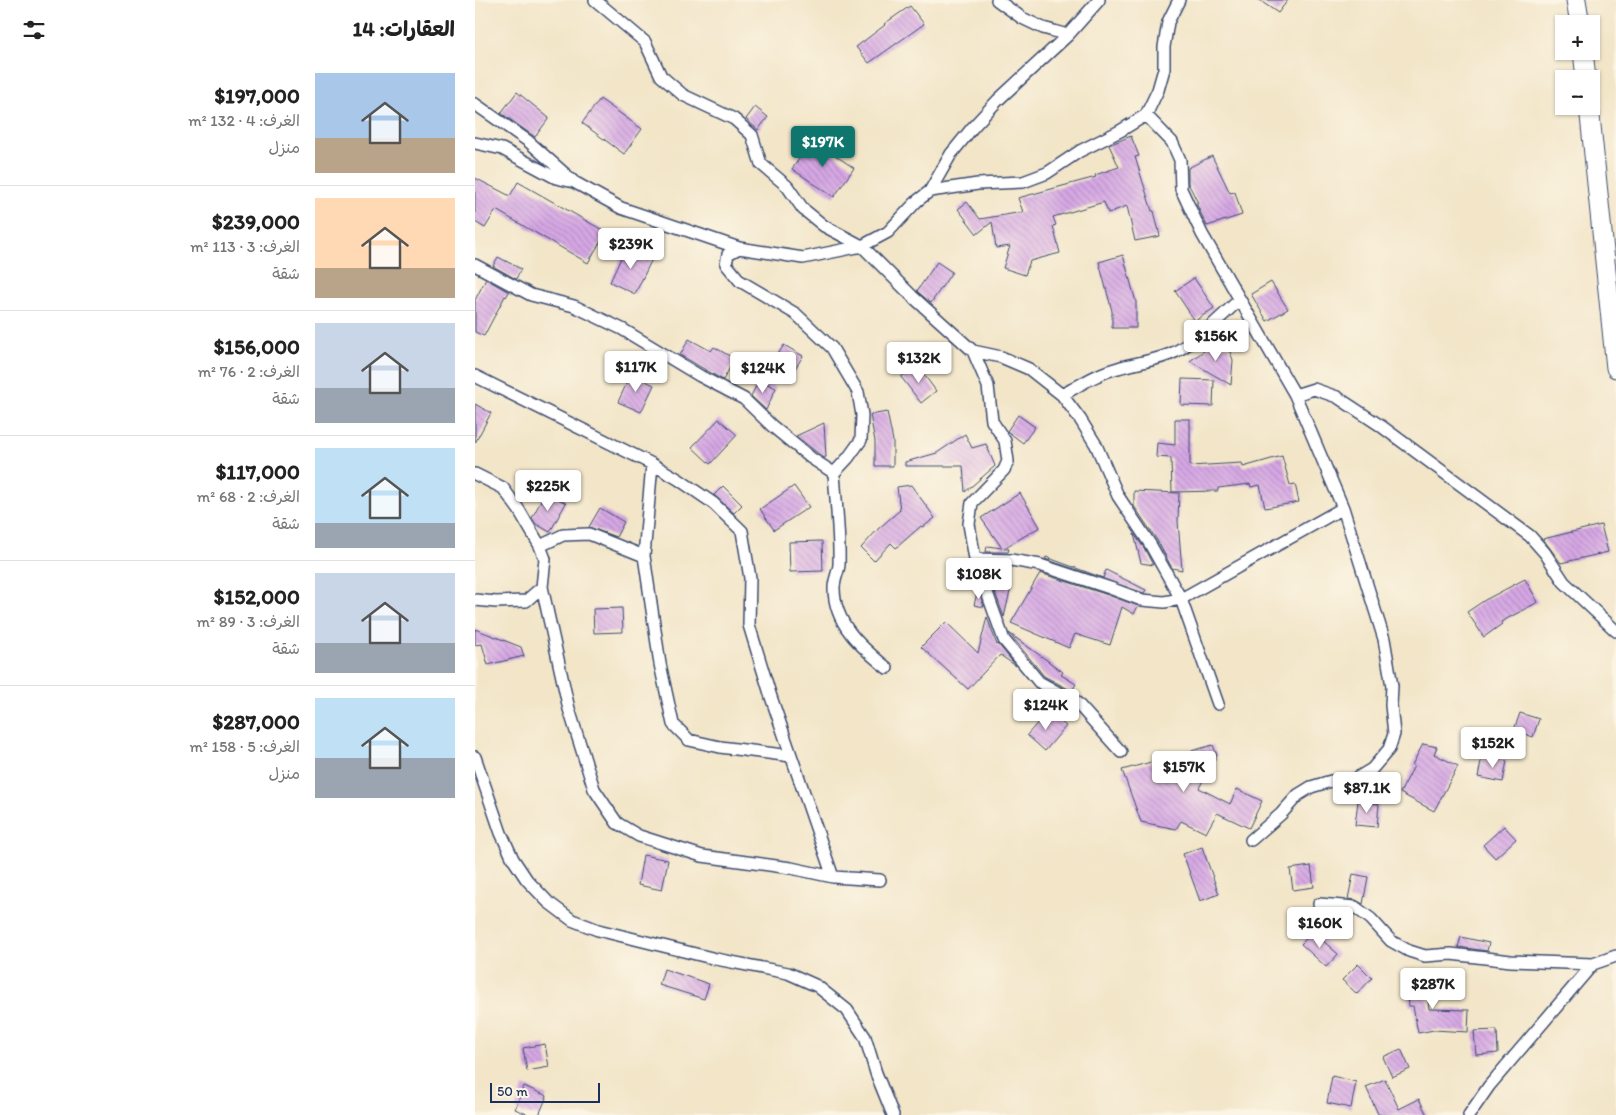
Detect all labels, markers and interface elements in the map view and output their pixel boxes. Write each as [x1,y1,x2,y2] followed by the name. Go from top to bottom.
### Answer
[1555,15,1600,115] map controls
[1555,15,1600,60] button: +
[20,16,48,44] icon: filters
[352,16,455,41] text: العقارات: 14
[1555,70,1600,115] button: −
[214,83,300,108] text: $197,000
[355,93,415,153] icon: home
[188,111,300,130] text: الغرف: 4 · 132 m²
[788,126,858,168] pin: $197K
[802,132,844,151] text: $197K
[268,138,300,157] text: منزل
[212,209,300,234] text: $239,000
[355,218,415,278] icon: home
[596,228,666,270] pin: $239K
[609,234,653,253] text: $239K
[190,237,300,256] text: الغرف: 3 · 113 m²
[272,264,300,283] text: شقة
[1181,320,1251,362] pin: $156K
[1195,326,1237,345] text: $156K
[214,334,300,359] text: $156,000
[884,342,954,384] pin: $132K
[355,343,415,403] icon: home
[898,348,940,367] text: $132K
[601,350,671,393] pin: $117K
[728,352,798,394] pin: $124K
[615,357,657,376] text: $117K
[741,358,785,377] text: $124K
[198,362,300,381] text: الغرف: 2 · 76 m²
[272,389,300,408] text: شقة
[216,459,300,484] text: $117,000
[355,468,415,528] icon: home
[513,470,583,512] pin: $225K
[526,476,570,495] text: $225K
[197,487,300,506] text: الغرف: 2 · 68 m²
[272,514,300,533] text: شقة
[944,558,1014,600] pin: $108K
[957,564,1001,583] text: $108K
[214,584,300,609] text: $152,000
[355,593,415,653] icon: home
[197,612,300,631] text: الغرف: 3 · 89 m²
[272,639,300,658] text: شقة
[1011,688,1081,731] pin: $124K
[1024,695,1068,714] text: $124K
[213,709,300,734] text: $287,000
[355,718,415,778] icon: home
[1458,726,1528,769] pin: $152K
[1472,733,1514,752] text: $152K
[189,737,300,756] text: الغرف: 5 · 158 m²
[1149,750,1219,793] pin: $157K
[1163,757,1205,776] text: $157K
[268,764,300,783] text: منزل
[1326,772,1408,814] pin: $87.1K
[1344,778,1390,797] text: $87.1K
[1285,906,1355,949] pin: $160K
[1298,913,1342,932] text: $160K
[1398,968,1468,1010] pin: $287K
[1411,974,1455,993] text: $287K
[490,1080,600,1103] scale bar
[497,1083,528,1100] text: 50 m

